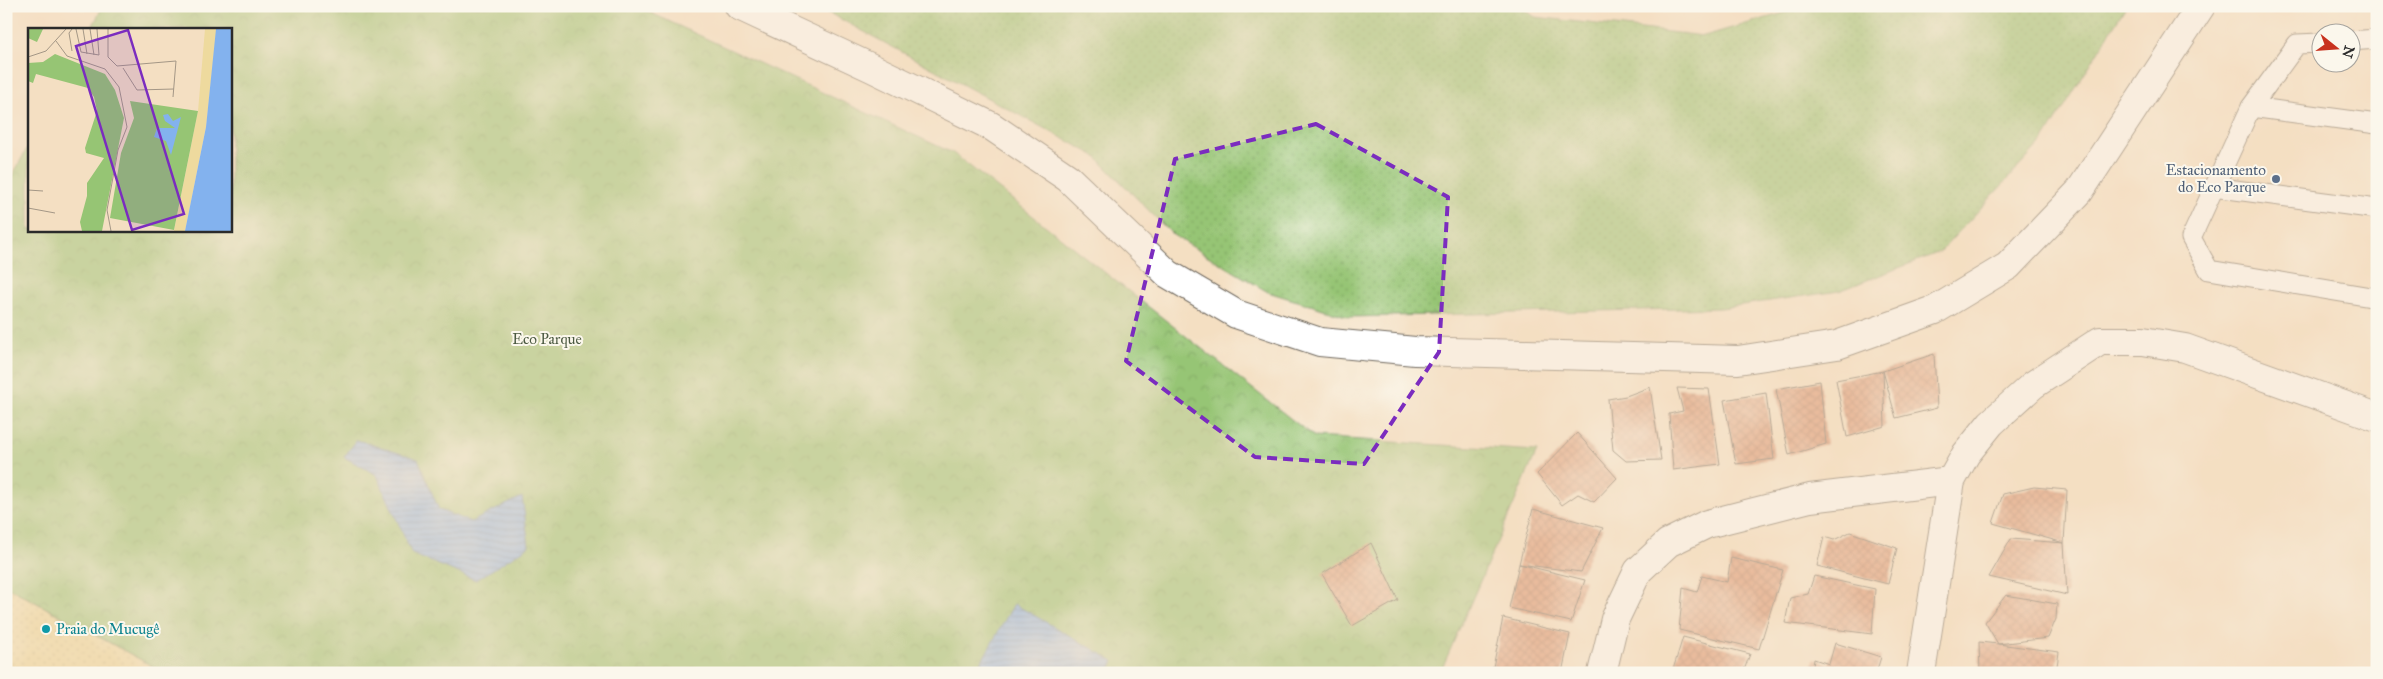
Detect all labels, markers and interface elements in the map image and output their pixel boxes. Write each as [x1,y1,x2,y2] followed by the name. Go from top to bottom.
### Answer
[2310,22,2360,72] north arrow
[28,28,231,231] inset map
[2338,43,2358,60] text: N
[2166,161,2266,197] place label: Estacionamento do Eco Parque
[2270,173,2282,185] marker: Estacionamento do Eco Parque
[512,330,582,349] park label: Eco Parque
[56,620,159,638] place label: Praia do Mucugê
[40,623,52,635] marker: Praia do Mucugê

